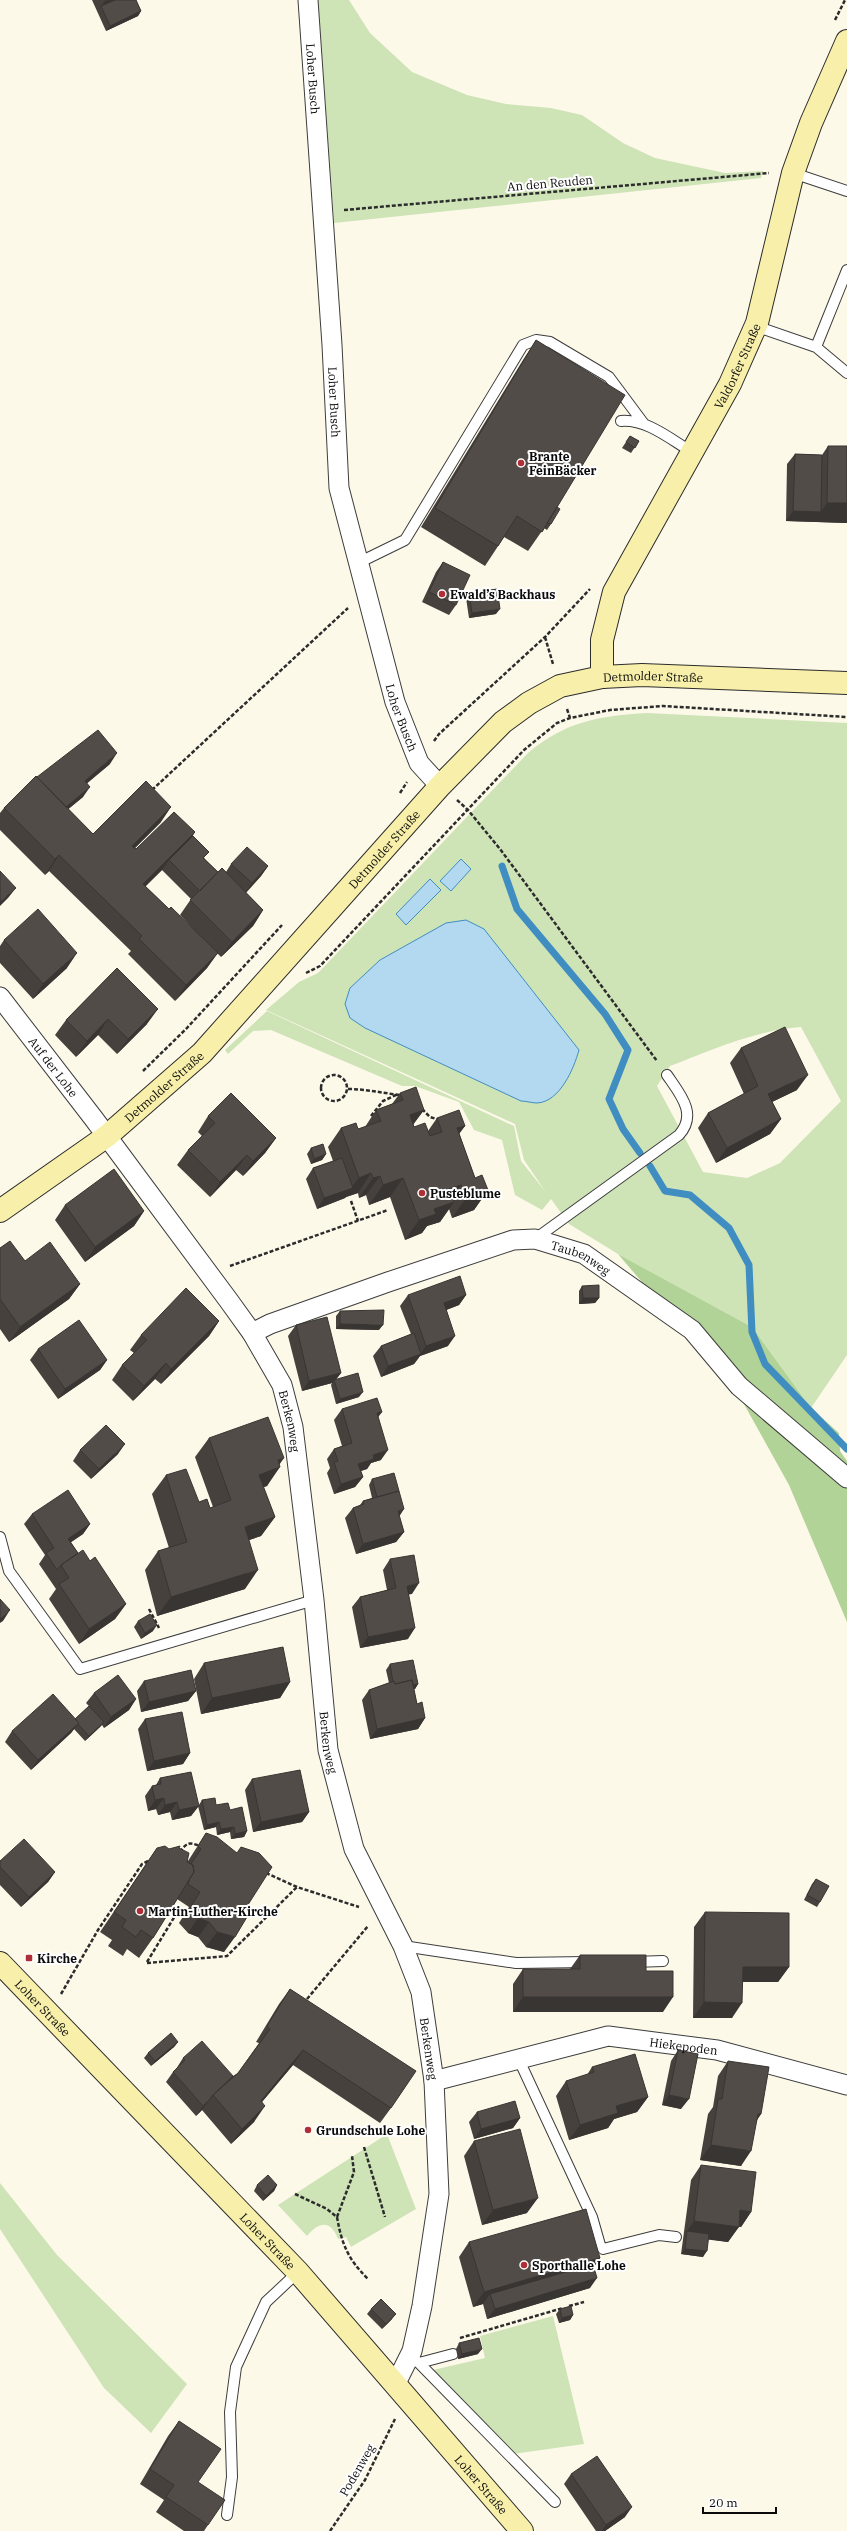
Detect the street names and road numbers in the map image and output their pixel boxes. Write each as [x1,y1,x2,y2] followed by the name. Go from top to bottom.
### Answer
[304,43,323,115] street label: Loher Busch
[507,172,594,194] street label: An den Reuden
[710,321,763,411] street label: Valdorfer Straße
[326,366,344,438] street label: Loher Busch
[603,667,703,685] street label: Detmolder Straße
[383,682,421,754] street label: Loher Busch
[345,807,423,891] street label: Detmolder Straße
[26,1034,82,1100] street label: Auf der Lohe
[121,1048,206,1125] street label: Detmolder Straße
[549,1237,614,1278] street label: Taubenweg
[276,1388,304,1453] street label: Berkenweg
[317,1711,341,1776] street label: Berkenweg
[12,1976,74,2039] street label: Loher Straße
[417,2016,441,2081] street label: Berkenweg
[649,2034,719,2058] street label: Hiekepoden
[237,2209,299,2272] street label: Loher Straße
[336,2441,378,2499] street label: Podenweg
[452,2452,511,2517] street label: Loher Straße

